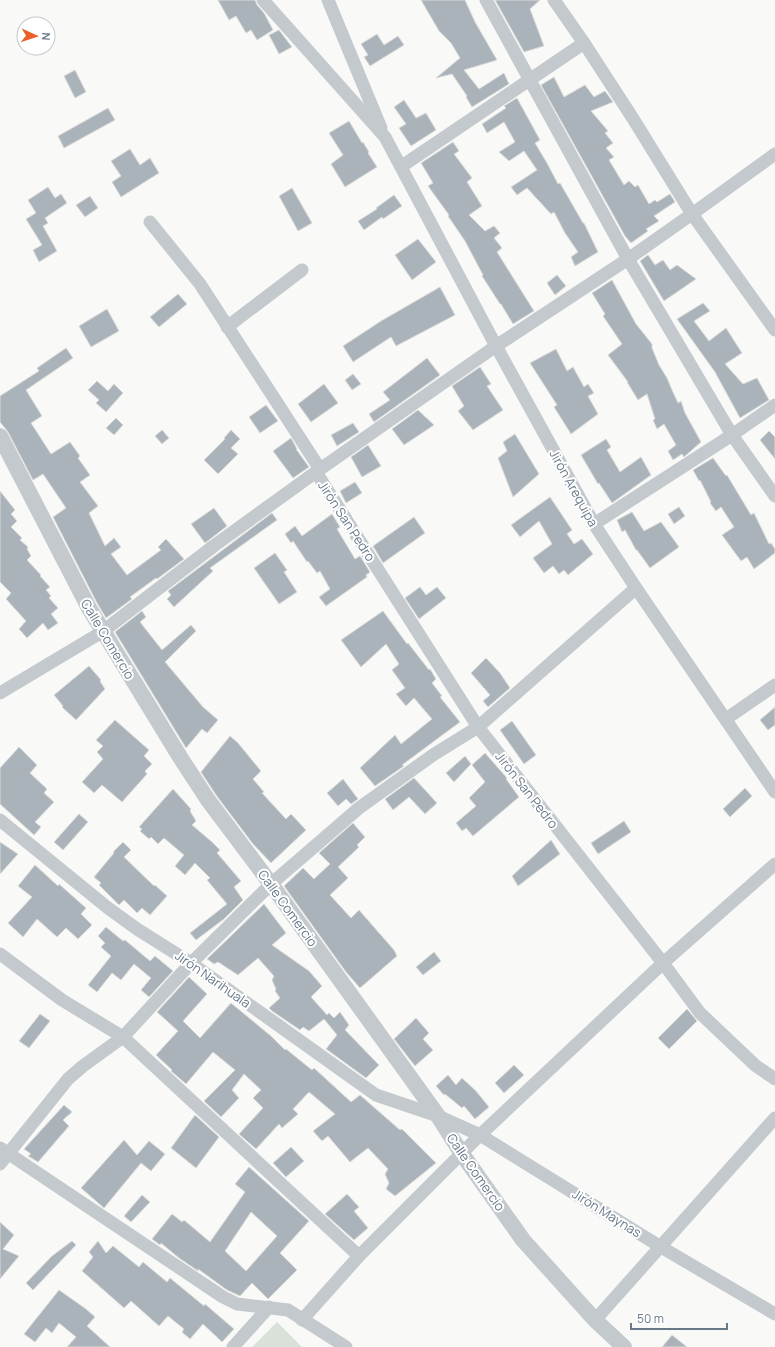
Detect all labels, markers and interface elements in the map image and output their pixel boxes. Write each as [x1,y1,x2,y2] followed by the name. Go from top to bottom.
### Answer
[16,16,56,56] north arrow
[39,32,54,41] text: N
[545,446,603,530] street label: Jirón Arequipa
[314,477,380,565] street label: Jirón San Pedro
[77,596,139,683] street label: Calle Comercio
[491,748,563,832] street label: Jirón San Pedro
[254,866,322,950] street label: Calle Comercio
[172,946,254,1012] street label: Jirón Narihuala
[443,1130,510,1215] street label: Calle Comercio
[569,1185,645,1241] street label: Jirón Maynas
[631,1305,727,1331] scale bar
[637,1310,664,1327] text: 50 m

